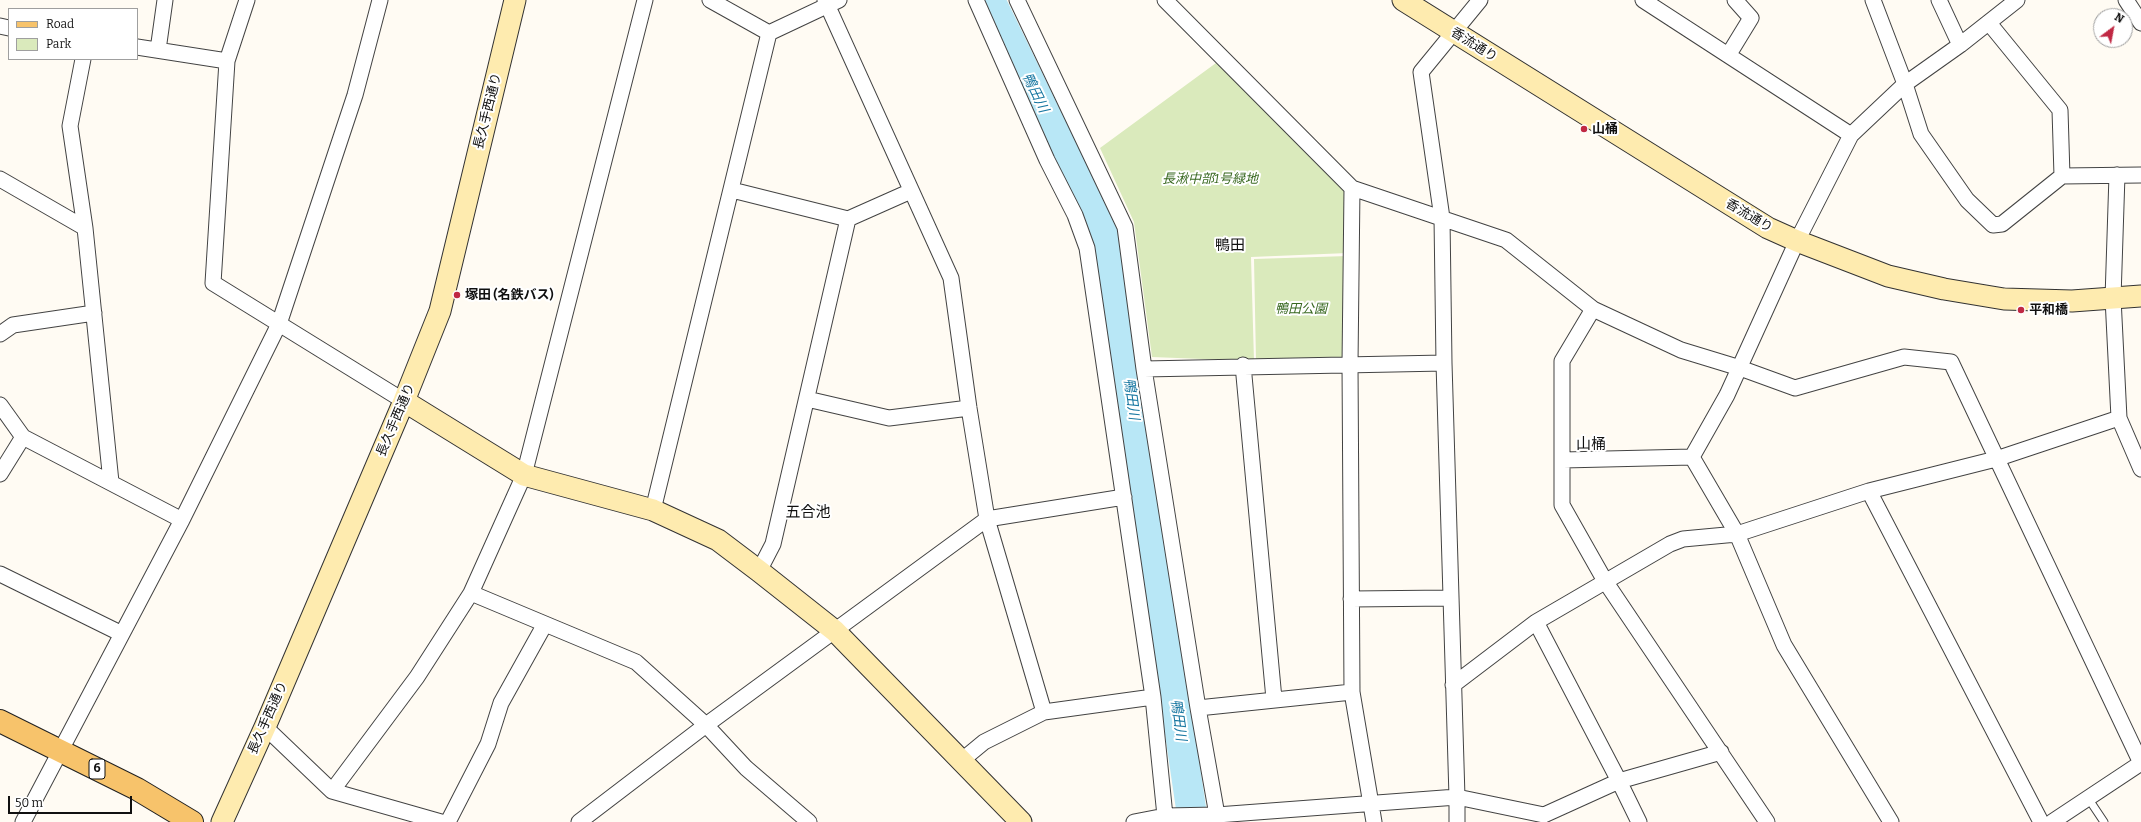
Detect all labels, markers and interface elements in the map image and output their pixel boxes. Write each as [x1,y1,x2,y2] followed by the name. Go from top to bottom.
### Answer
[8,8,138,60] legend
[2093,8,2133,48] north arrow
[2112,10,2126,26] text: N
[46,17,74,31] text: Road
[1448,25,1500,65] street label: 香流通り
[46,37,71,51] text: Park
[1018,70,1052,116] water label: 鴨田川
[471,71,505,151] street label: 長久手西通り
[1592,121,1618,137] place label: 山桶
[1579,124,1589,134] marker: 山桶
[1162,171,1258,187] park label: 長湫中部1号緑地
[1723,196,1775,236] street label: 香流通り
[1215,237,1245,255] district label: 鴨田
[465,287,554,303] place label: 塚田 (名鉄バス)
[452,290,462,300] marker: 塚田 (名鉄バス)
[1275,301,1327,317] park label: 鴨田公園
[2029,302,2068,318] place label: 平和橋
[2016,305,2026,315] marker: 平和橋
[1120,377,1142,421] water label: 鴨田川
[374,381,418,459] street label: 長久手西通り
[1576,436,1606,454] district label: 山桶
[786,504,830,522] district label: 五合池
[245,679,291,757] street label: 長久手西通り
[1167,698,1189,742] water label: 鴨田川
[89,759,105,779] road number: 6
[10,788,134,814] scale bar
[15,796,43,810] text: 50 m

